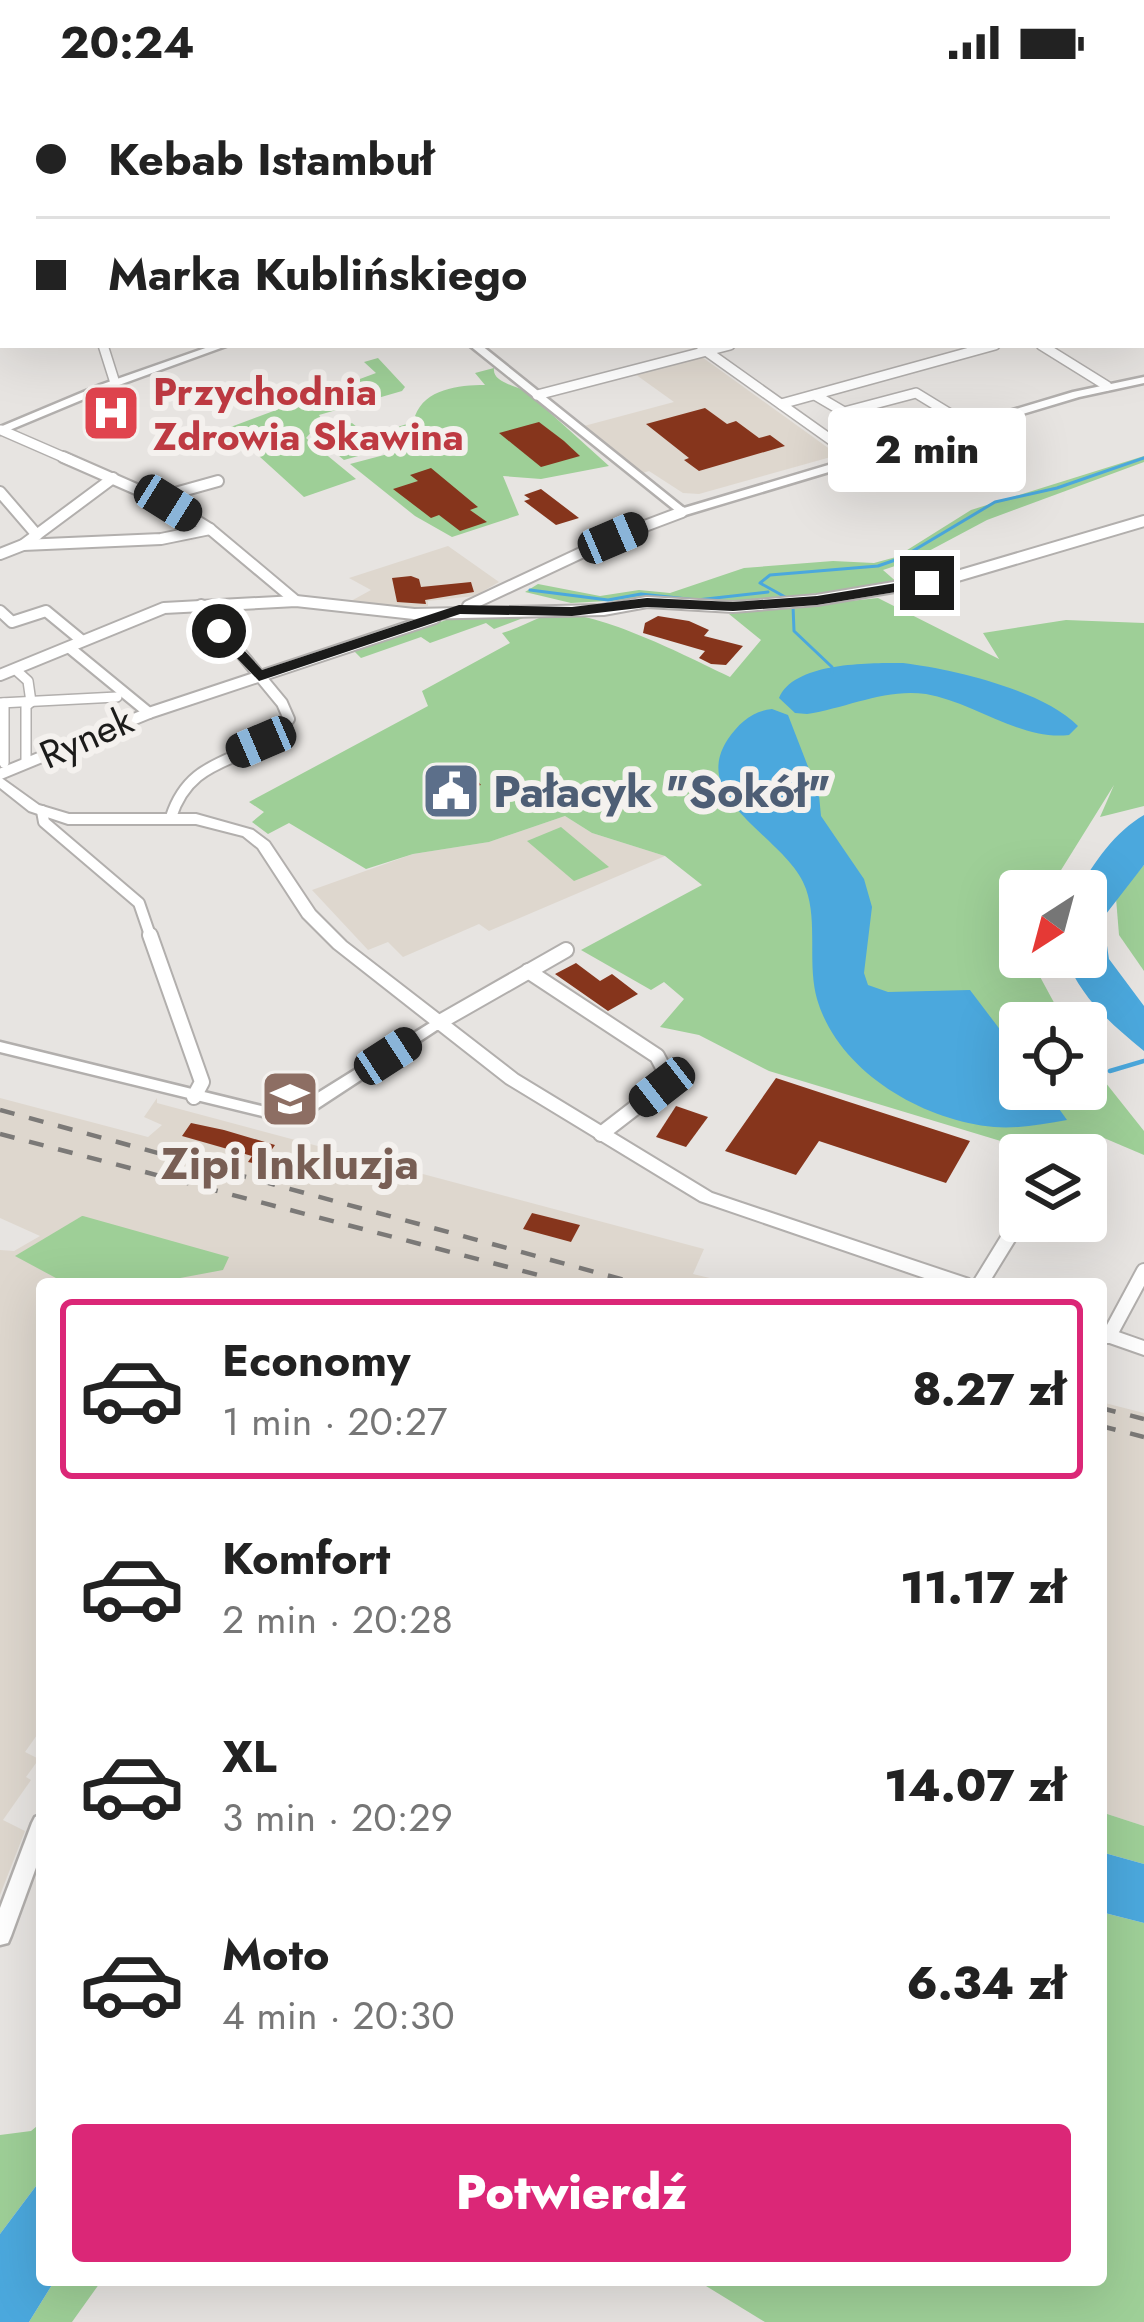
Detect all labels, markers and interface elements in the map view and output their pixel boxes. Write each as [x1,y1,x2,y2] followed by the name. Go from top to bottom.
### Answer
[60,10,195,75] text: 20:24
[108,127,433,192] text: Kebab Istambuł
[108,242,527,307] text: Marka Kublińskiego
[153,363,464,465] place label: Przychodnia Zdrowia Skawina
[80,382,142,444] hospital icon: Przychodnia Zdrowia Skawina
[828,409,1026,493] callout: 2 min
[875,421,979,478] text: 2 min
[128,469,208,537] car
[573,507,653,569] car
[900,556,954,610] route end
[192,604,246,658] route start
[30,691,143,783] street label: Rynek
[221,711,301,773] car
[493,759,831,824] place label: Pałacyk "Sokół"
[420,760,482,822] public building icon: Pałacyk "Sokół"
[999,870,1107,978] north arrow
[999,870,1107,1242] map controls
[999,1002,1107,1110] button: locate
[348,1021,428,1091] car
[623,1051,701,1123] car
[259,1068,321,1130] school or university icon: Zipi Inkluzja
[161,1131,419,1196] place label: Zipi Inkluzja
[999,1134,1107,1242] button: layers
[222,1328,410,1393] text: Economy
[78,1335,186,1443] icon: car
[912,1357,1065,1422] text: 8.27 zł
[222,1393,447,1450] text: 1 min · 20:27
[222,1526,390,1591] text: Komfort
[78,1533,186,1641] icon: car
[900,1555,1065,1620] text: 11.17 zł
[222,1591,453,1648] text: 2 min · 20:28
[222,1724,277,1789] text: XL
[78,1731,186,1839] icon: car
[884,1753,1065,1818] text: 14.07 zł
[222,1789,453,1846] text: 3 min · 20:29
[222,1922,330,1987] text: Moto
[78,1929,186,2037] icon: car
[906,1951,1065,2016] text: 6.34 zł
[222,1987,455,2044] text: 4 min · 20:30
[72,2124,1071,2262] button: Potwierdź

